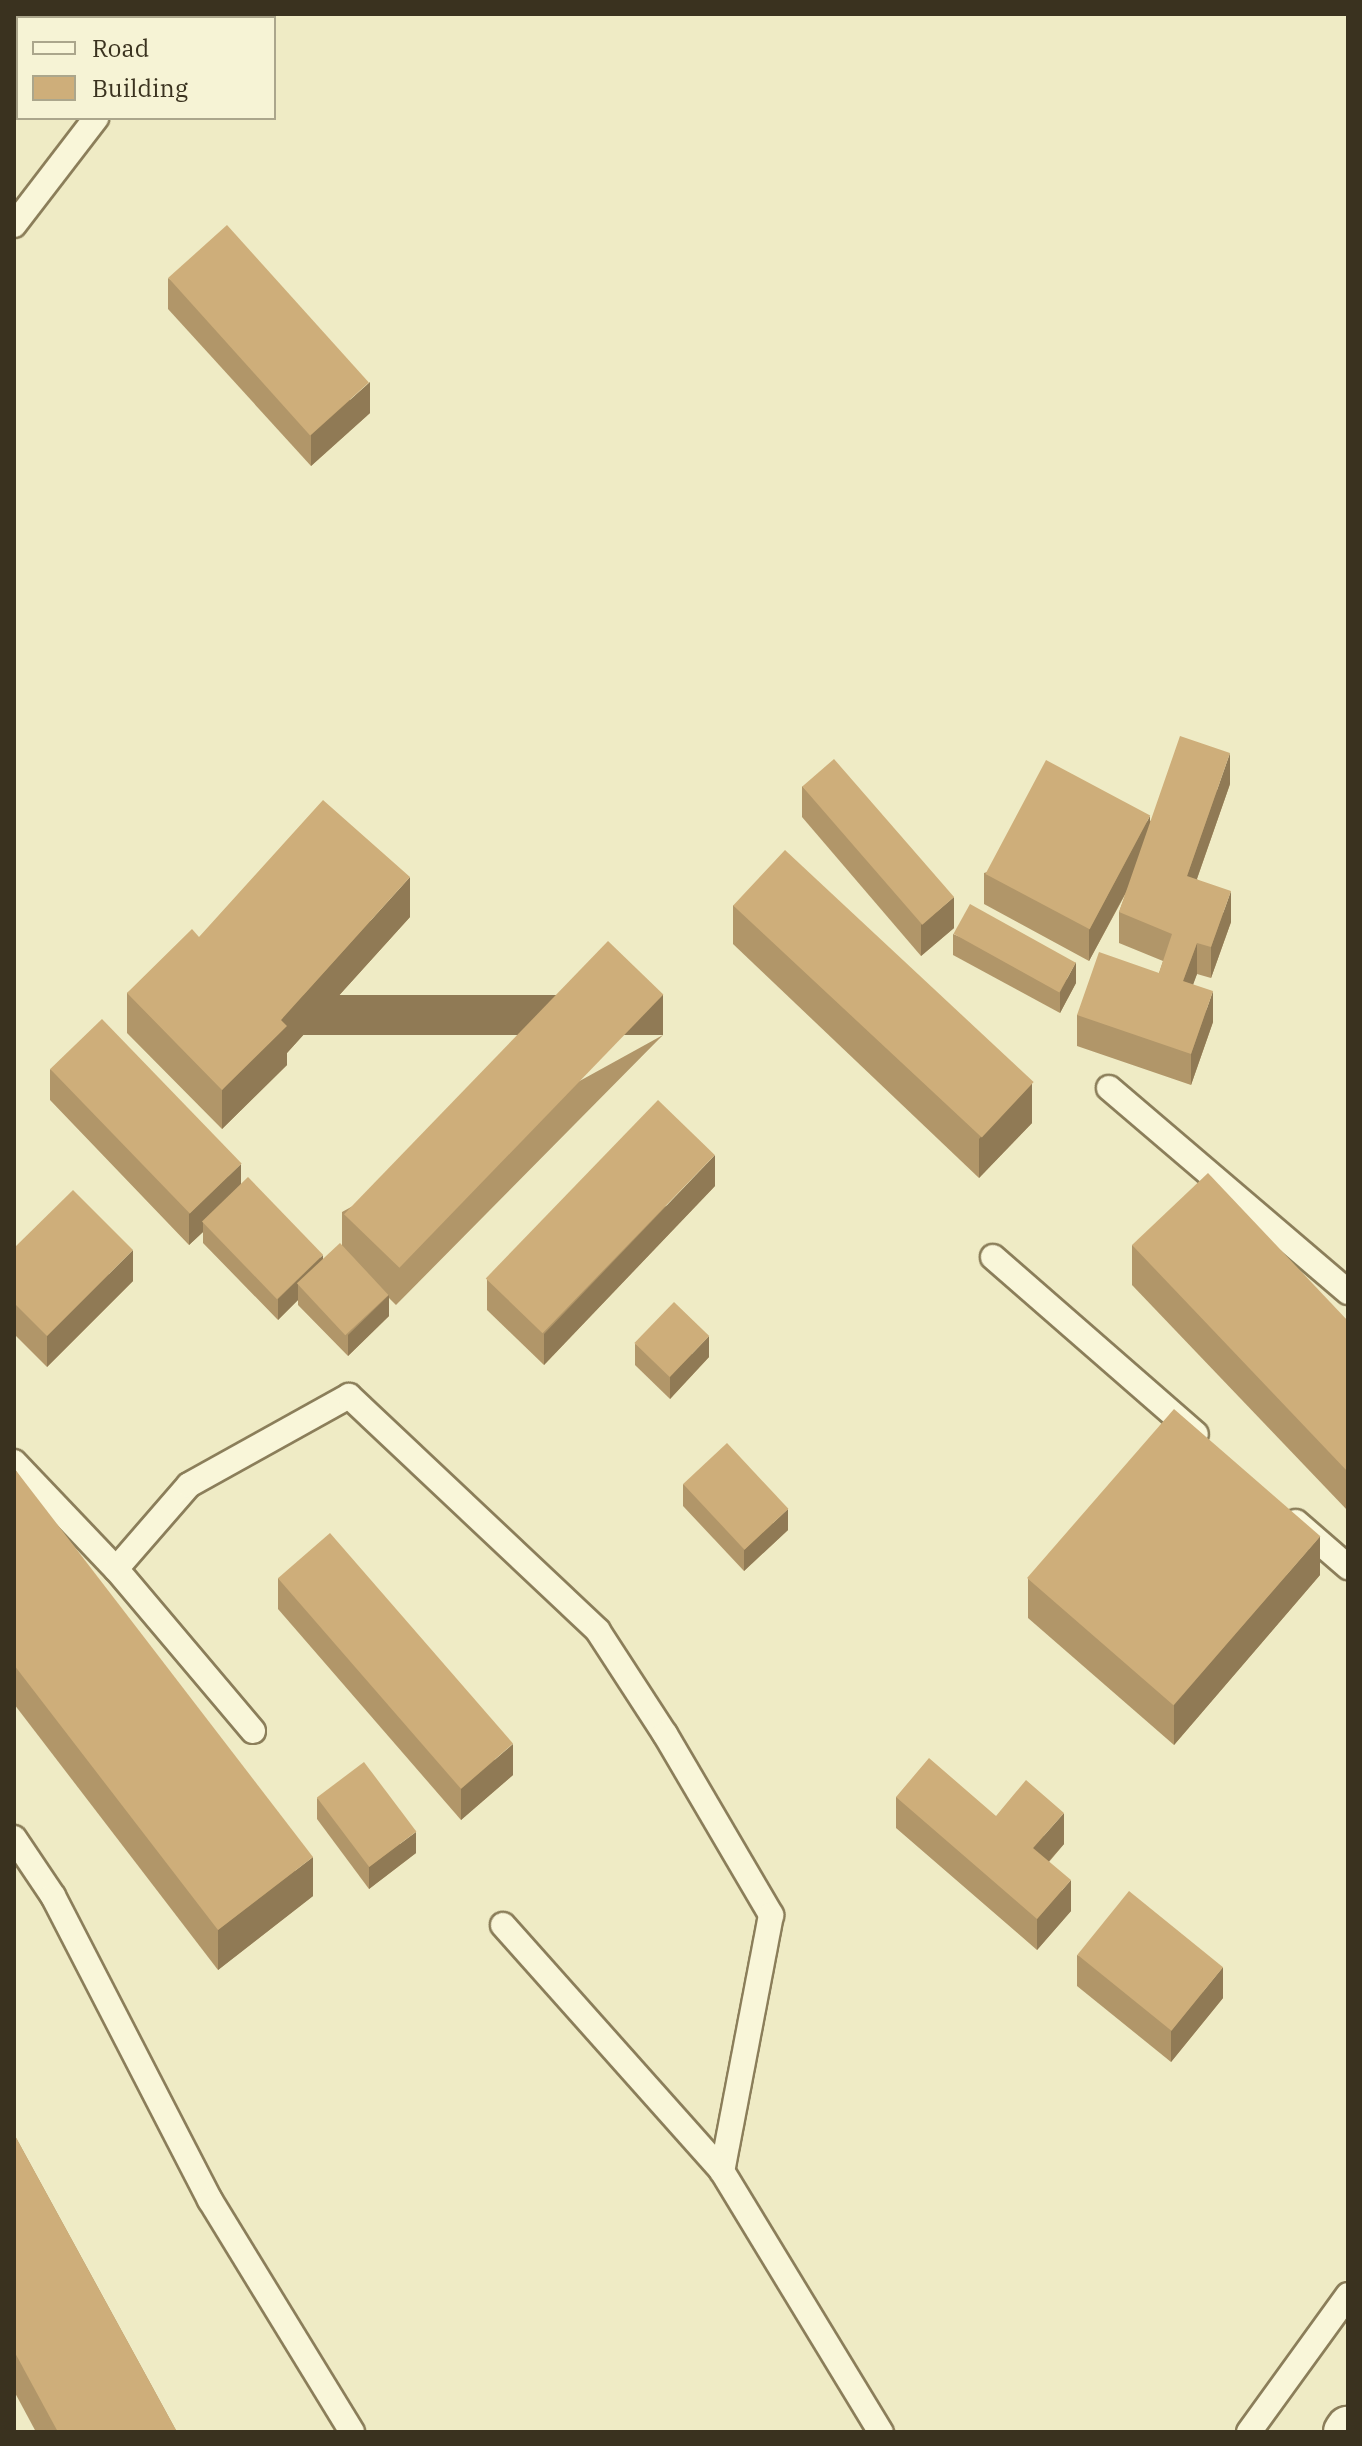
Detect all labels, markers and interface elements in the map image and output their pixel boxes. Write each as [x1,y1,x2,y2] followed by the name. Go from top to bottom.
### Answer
[16,16,276,120] legend
[92,32,149,64] text: Road
[92,72,188,104] text: Building

